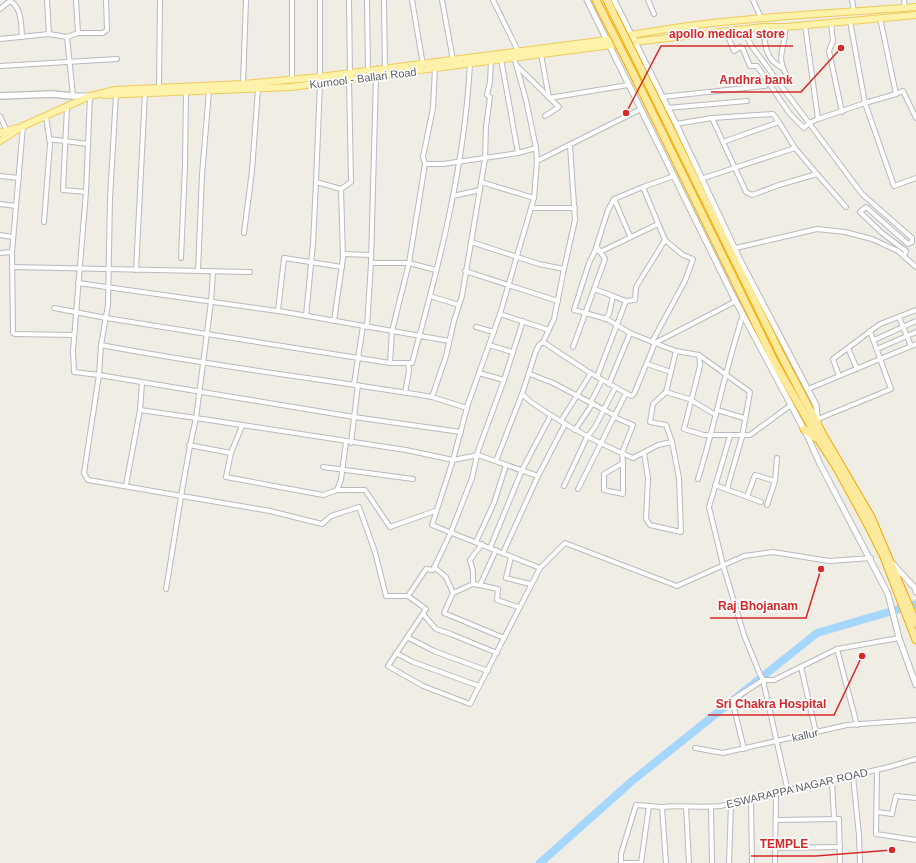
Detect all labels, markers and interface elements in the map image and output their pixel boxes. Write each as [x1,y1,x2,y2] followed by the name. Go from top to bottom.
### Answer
[661,22,793,46] callout: apollo medical store
[669,27,785,41] text: apollo medical store
[309,65,417,91] street label: Kurnool - Ballari Road
[711,68,801,92] callout: Andhra bank
[719,73,793,87] text: Andhra bank
[710,594,806,618] callout: Raj Bhojanam
[718,599,798,613] text: Raj Bhojanam
[708,691,834,715] callout: Sri Chakra Hospital
[716,697,826,711] text: Sri Chakra Hospital
[791,726,819,744] street label: kallur
[725,766,869,810] street label: ESWARAPPA NAGAR ROAD
[751,832,816,856] callout: TEMPLE
[760,837,808,851] text: TEMPLE

